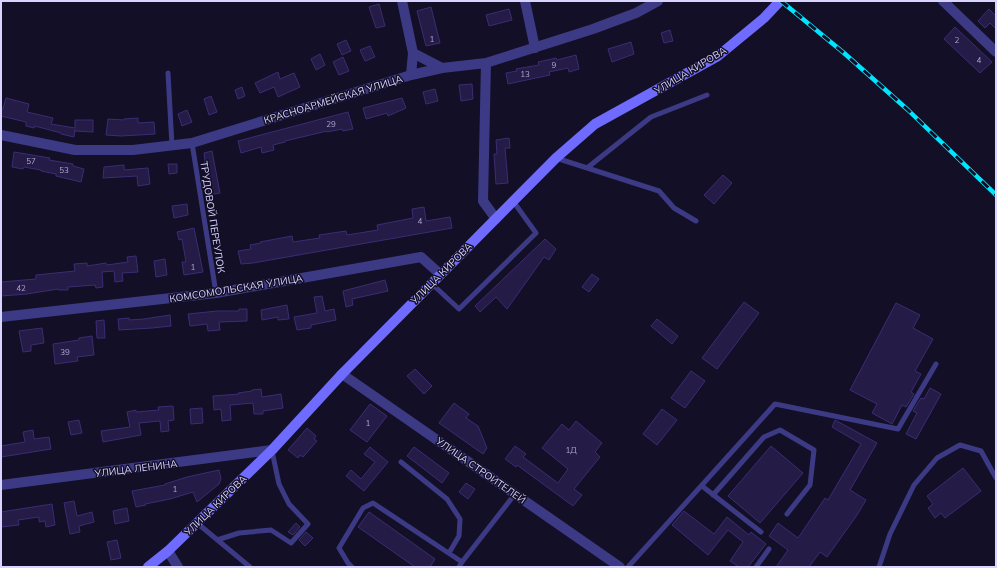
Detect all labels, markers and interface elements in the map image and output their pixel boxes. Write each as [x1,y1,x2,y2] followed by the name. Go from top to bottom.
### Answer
[430,34,435,44] house number: 1
[955,35,960,45] house number: 2
[651,43,729,98] street label: УЛИЦА КИРОВА
[977,55,982,65] house number: 4
[552,60,557,70] house number: 9
[520,69,530,79] house number: 13
[262,72,405,127] street label: КРАСНОАРМЕЙСКАЯ УЛИЦА
[326,119,336,129] house number: 29
[26,156,36,166] house number: 57
[197,160,228,275] street label: ТРУДОВОЙ ПЕРЕУЛОК
[59,165,69,175] house number: 53
[418,216,423,226] house number: 4
[407,239,475,308] street label: УЛИЦА КИРОВА
[191,262,196,272] house number: 1
[168,271,304,305] street label: КОМСОМОЛЬСКАЯ УЛИЦА
[16,283,26,293] house number: 42
[60,347,70,357] house number: 39
[366,418,371,428] house number: 1
[432,434,528,506] street label: УЛИЦА СТРОИТЕЛЕЙ
[565,445,577,455] house number: 1Д
[93,457,179,480] street label: УЛИЦА ЛЕНИНА
[181,472,250,539] street label: УЛИЦА КИРОВА
[173,484,178,494] house number: 1

